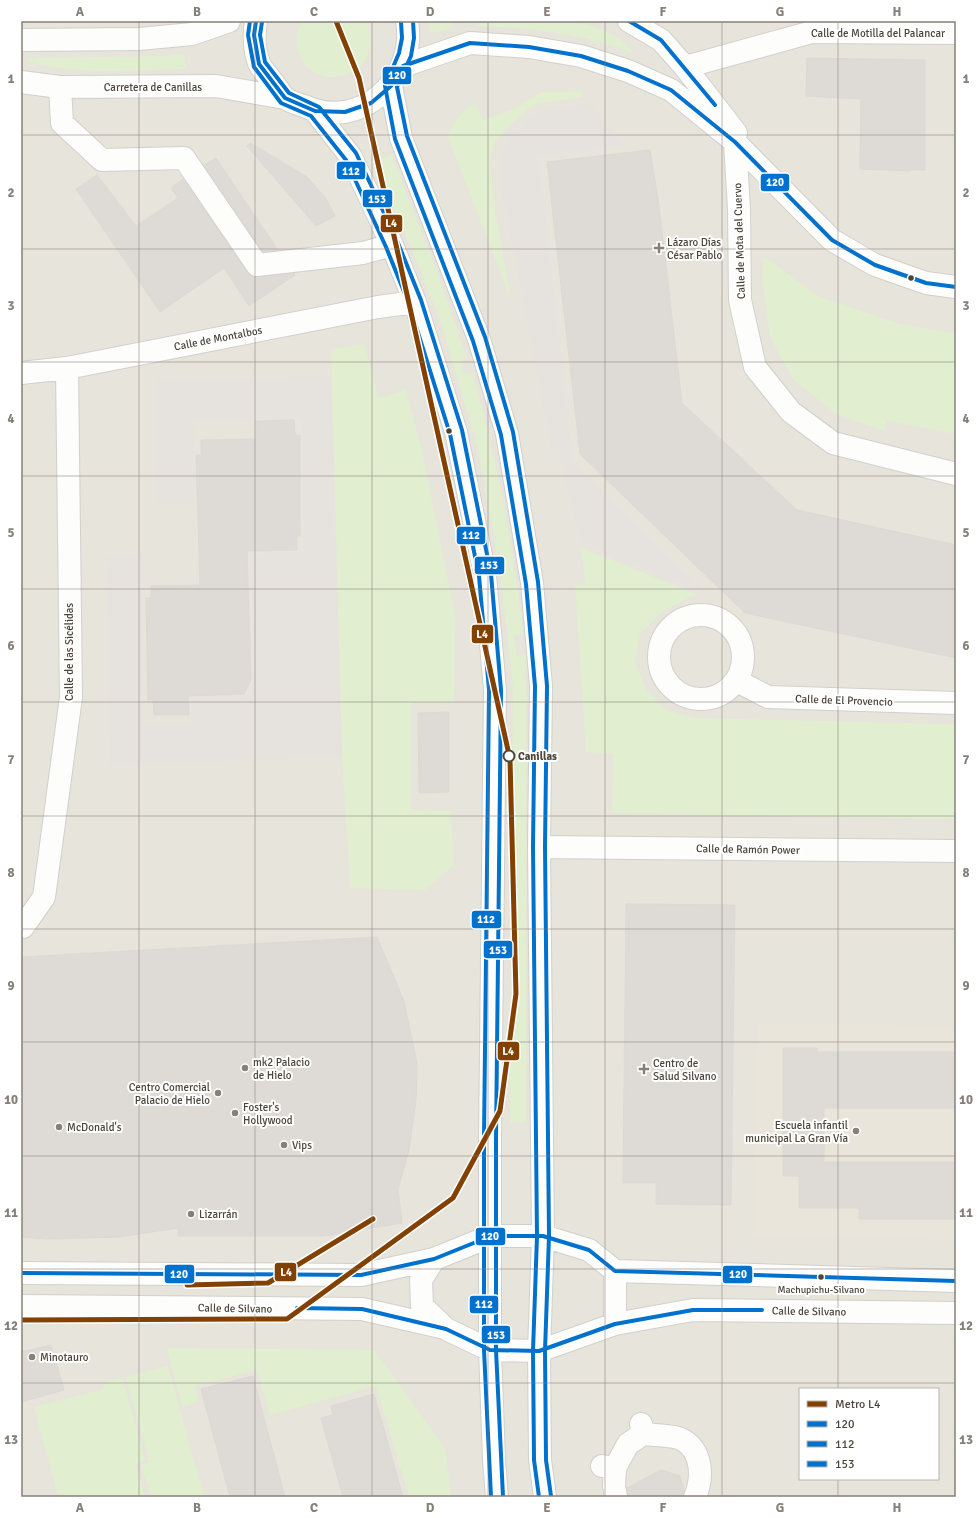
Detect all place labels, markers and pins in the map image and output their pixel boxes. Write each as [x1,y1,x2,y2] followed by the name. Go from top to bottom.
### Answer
[667,236,722,262] place label: Lázaro Días César Pablo
[654,243,664,253] marker: Lázaro Días César Pablo
[906,273,916,283] unlabelled marker
[444,426,454,436] unlabelled marker
[502,749,516,763] marker: Canillas
[518,750,557,763] place label: Canillas
[253,1056,310,1082] place label: mk2 Palacio de Hielo
[653,1057,717,1083] place label: Centro de Salud Silvano
[240,1063,250,1073] marker: mk2 Palacio de Hielo
[638,1063,650,1075] marker: Centro de Salud Silvano
[129,1081,210,1107] place label: Centro Comercial Palacio de Hielo
[213,1088,223,1098] marker: Centro Comercial Palacio de Hielo
[243,1101,293,1127] place label: Foster's Hollywood
[230,1108,240,1118] marker: Foster's Hollywood
[745,1119,848,1145] place label: Escuela infantil municipal La Gran Vía
[67,1121,122,1134] place label: McDonald's
[54,1122,64,1132] marker: McDonald's
[851,1126,861,1136] marker: Escuela infantil municipal La Gran Vía
[292,1139,312,1152] place label: Vips
[279,1140,289,1150] marker: Vips
[199,1208,238,1221] place label: Lizarrán
[186,1209,196,1219] marker: Lizarrán
[816,1272,826,1282] marker: Machupichu-Silvano
[777,1284,865,1296] place label: Machupichu-Silvano
[40,1351,89,1364] place label: Minotauro
[27,1352,37,1362] marker: Minotauro

